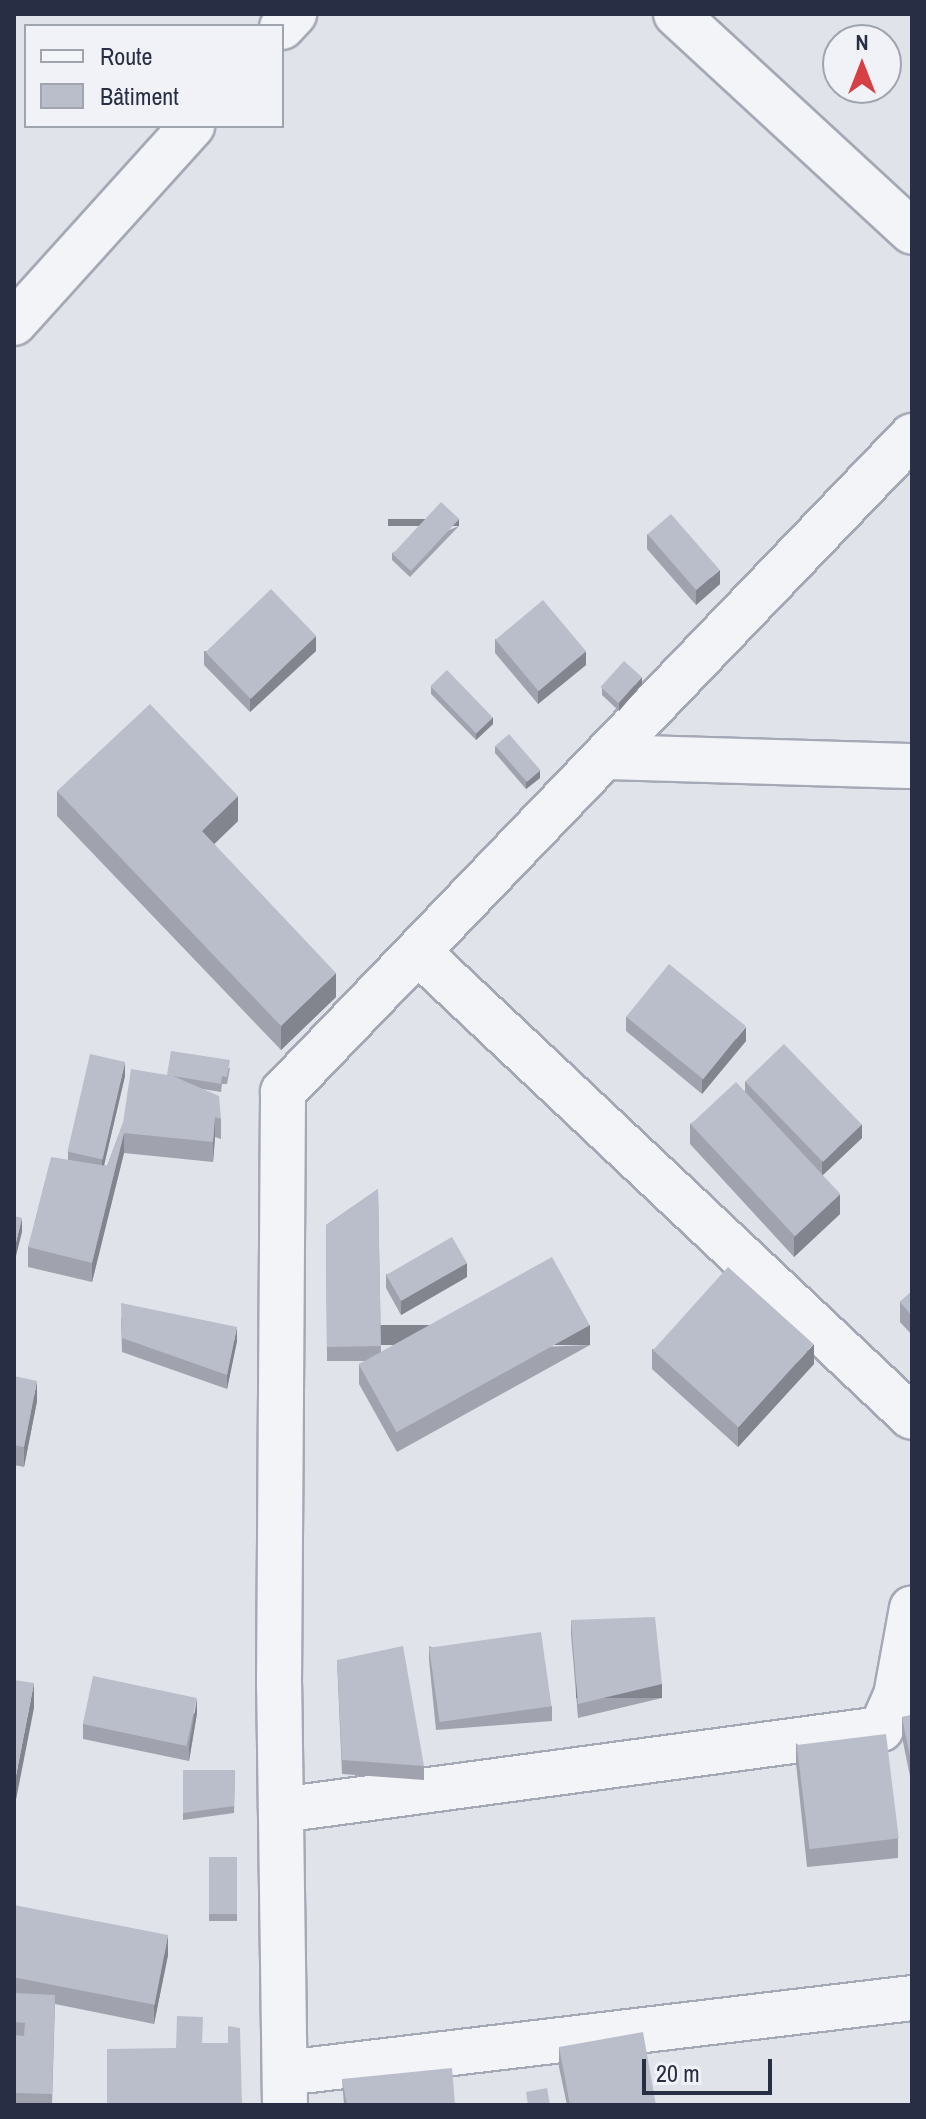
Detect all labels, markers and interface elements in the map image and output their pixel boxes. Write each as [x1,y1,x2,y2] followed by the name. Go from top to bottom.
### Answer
[24,24,284,128] legend
[822,24,902,104] north arrow
[855,27,869,57] text: N
[100,40,153,72] text: Route
[100,80,179,112] text: Bâtiment
[646,2043,776,2093] scale bar
[656,2057,700,2089] text: 20 m

